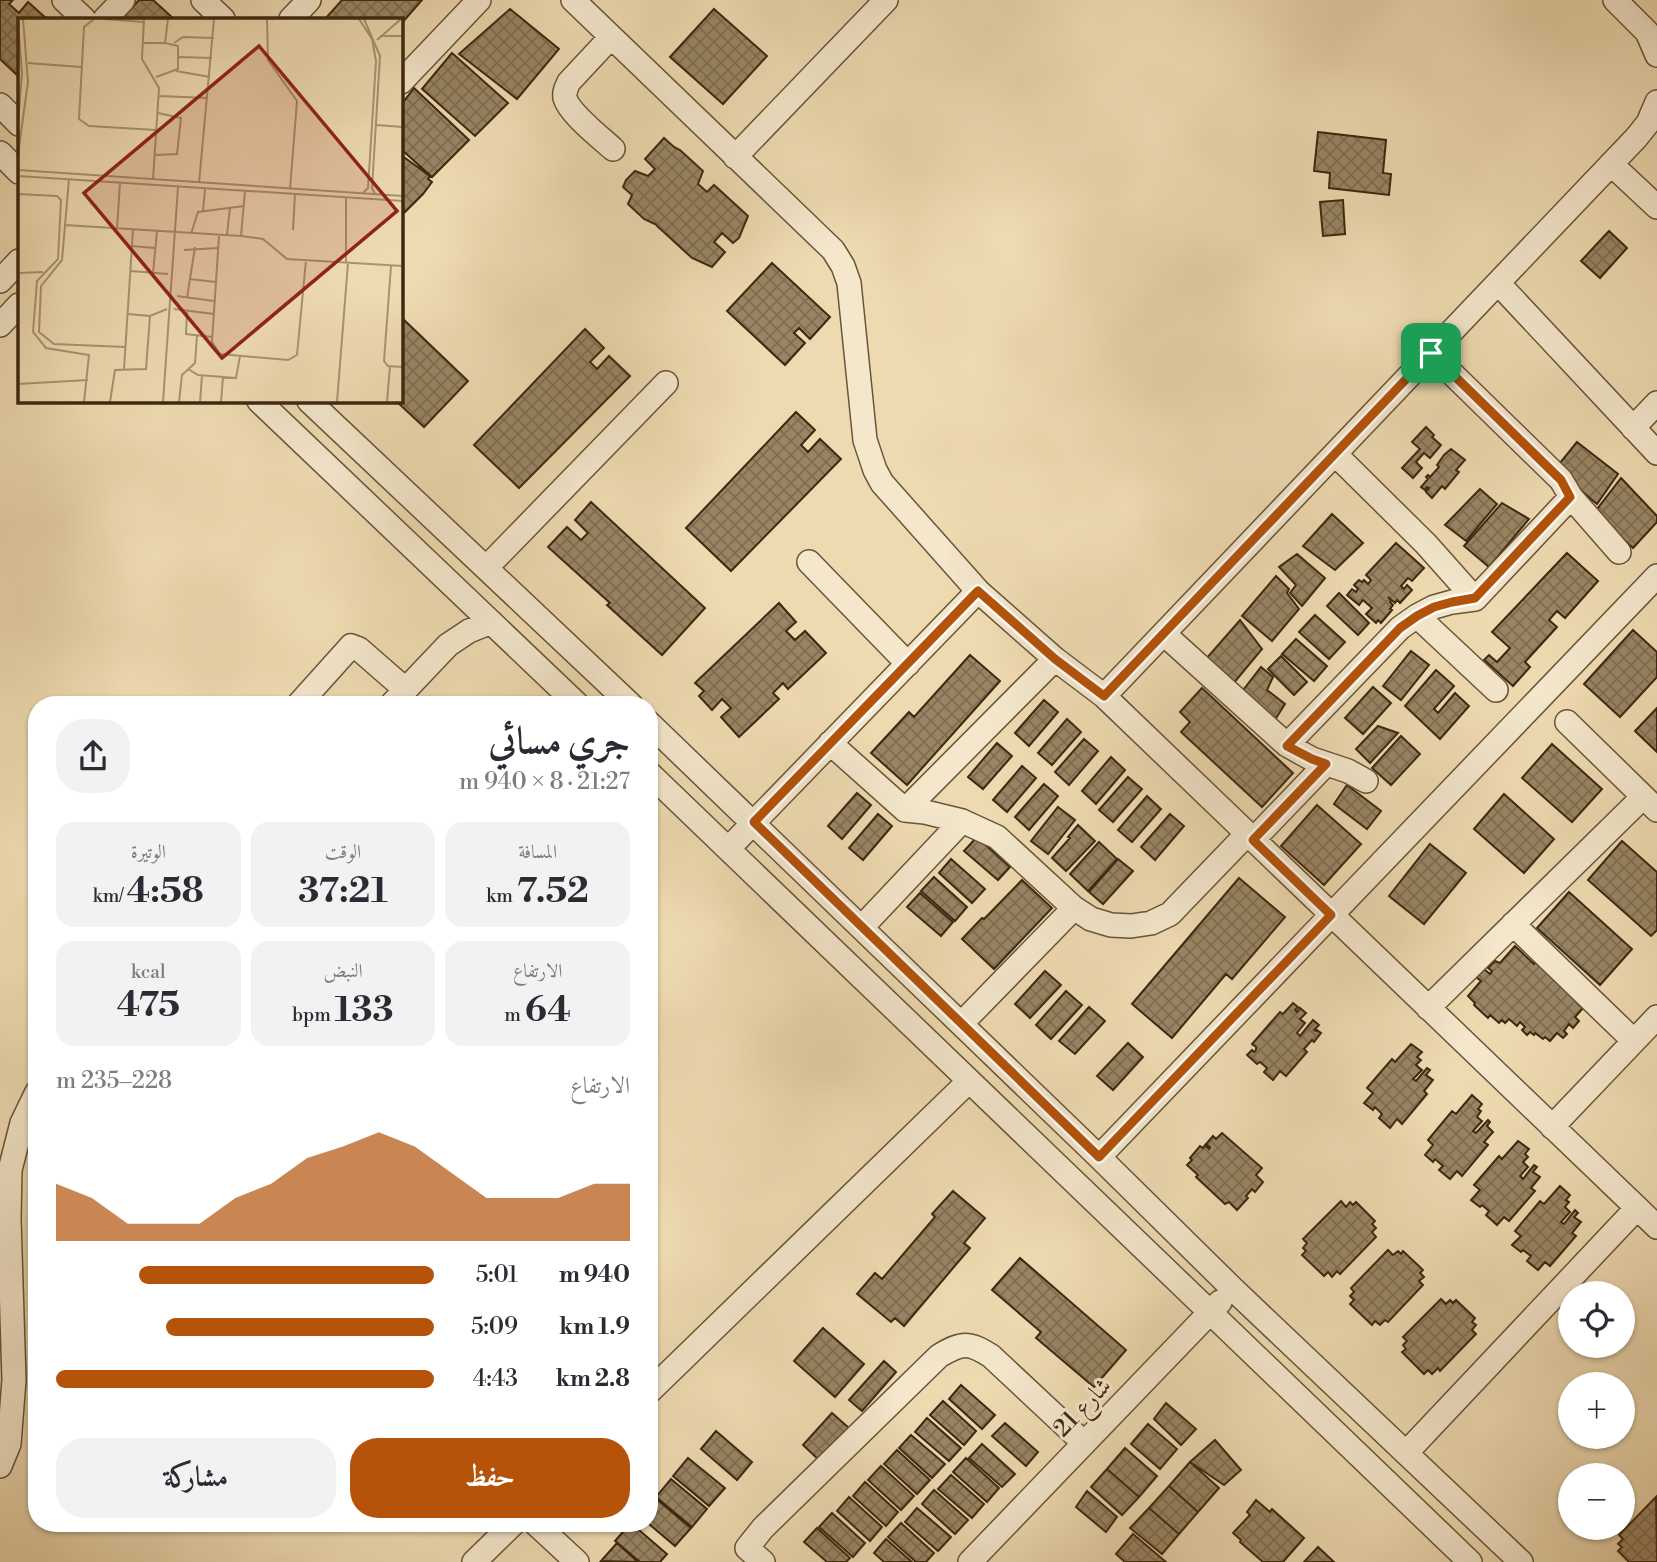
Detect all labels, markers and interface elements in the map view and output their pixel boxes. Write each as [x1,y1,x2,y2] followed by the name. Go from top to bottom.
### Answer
[18,18,402,402] inset map
[1401,323,1461,383] pin
[1412,334,1450,372] icon: arrive
[489,718,630,765] text: جري مسائي
[56,719,130,793] button: share
[459,768,630,796] text: 21:27 · 8 × 940 m
[131,840,166,864] text: الوتيرة
[325,840,361,864] text: الوقت
[518,840,557,864] text: المسافة
[127,870,204,913] text: 4:58
[298,870,388,913] text: 37:21
[517,870,589,913] text: 7.52
[93,884,127,908] text: /km
[486,884,517,908] text: km
[323,959,363,983] text: النبض
[513,959,562,983] text: الارتفاع
[131,960,166,984] text: kcal
[117,984,180,1027] text: 475
[335,989,394,1032] text: 133
[525,989,571,1032] text: 64
[292,1003,335,1027] text: bpm
[504,1003,525,1027] text: m
[56,1067,172,1095] text: 228–235 m
[570,1072,630,1100] text: الارتفاع
[476,1261,518,1289] text: 5:01
[559,1261,630,1289] text: 940 m
[1558,1281,1635,1540] map controls
[1558,1281,1635,1358] button: locate
[471,1313,518,1341] text: 5:09
[559,1313,630,1341] text: 1.9 km
[473,1365,518,1393] text: 4:43
[556,1365,630,1393] text: 2.8 km
[1047,1372,1121,1446] street label: شارع 21
[1558,1372,1635,1449] button: +
[56,1438,336,1518] button: مشاركة
[350,1438,630,1518] button: حفظ
[1558,1463,1635,1540] button: −

